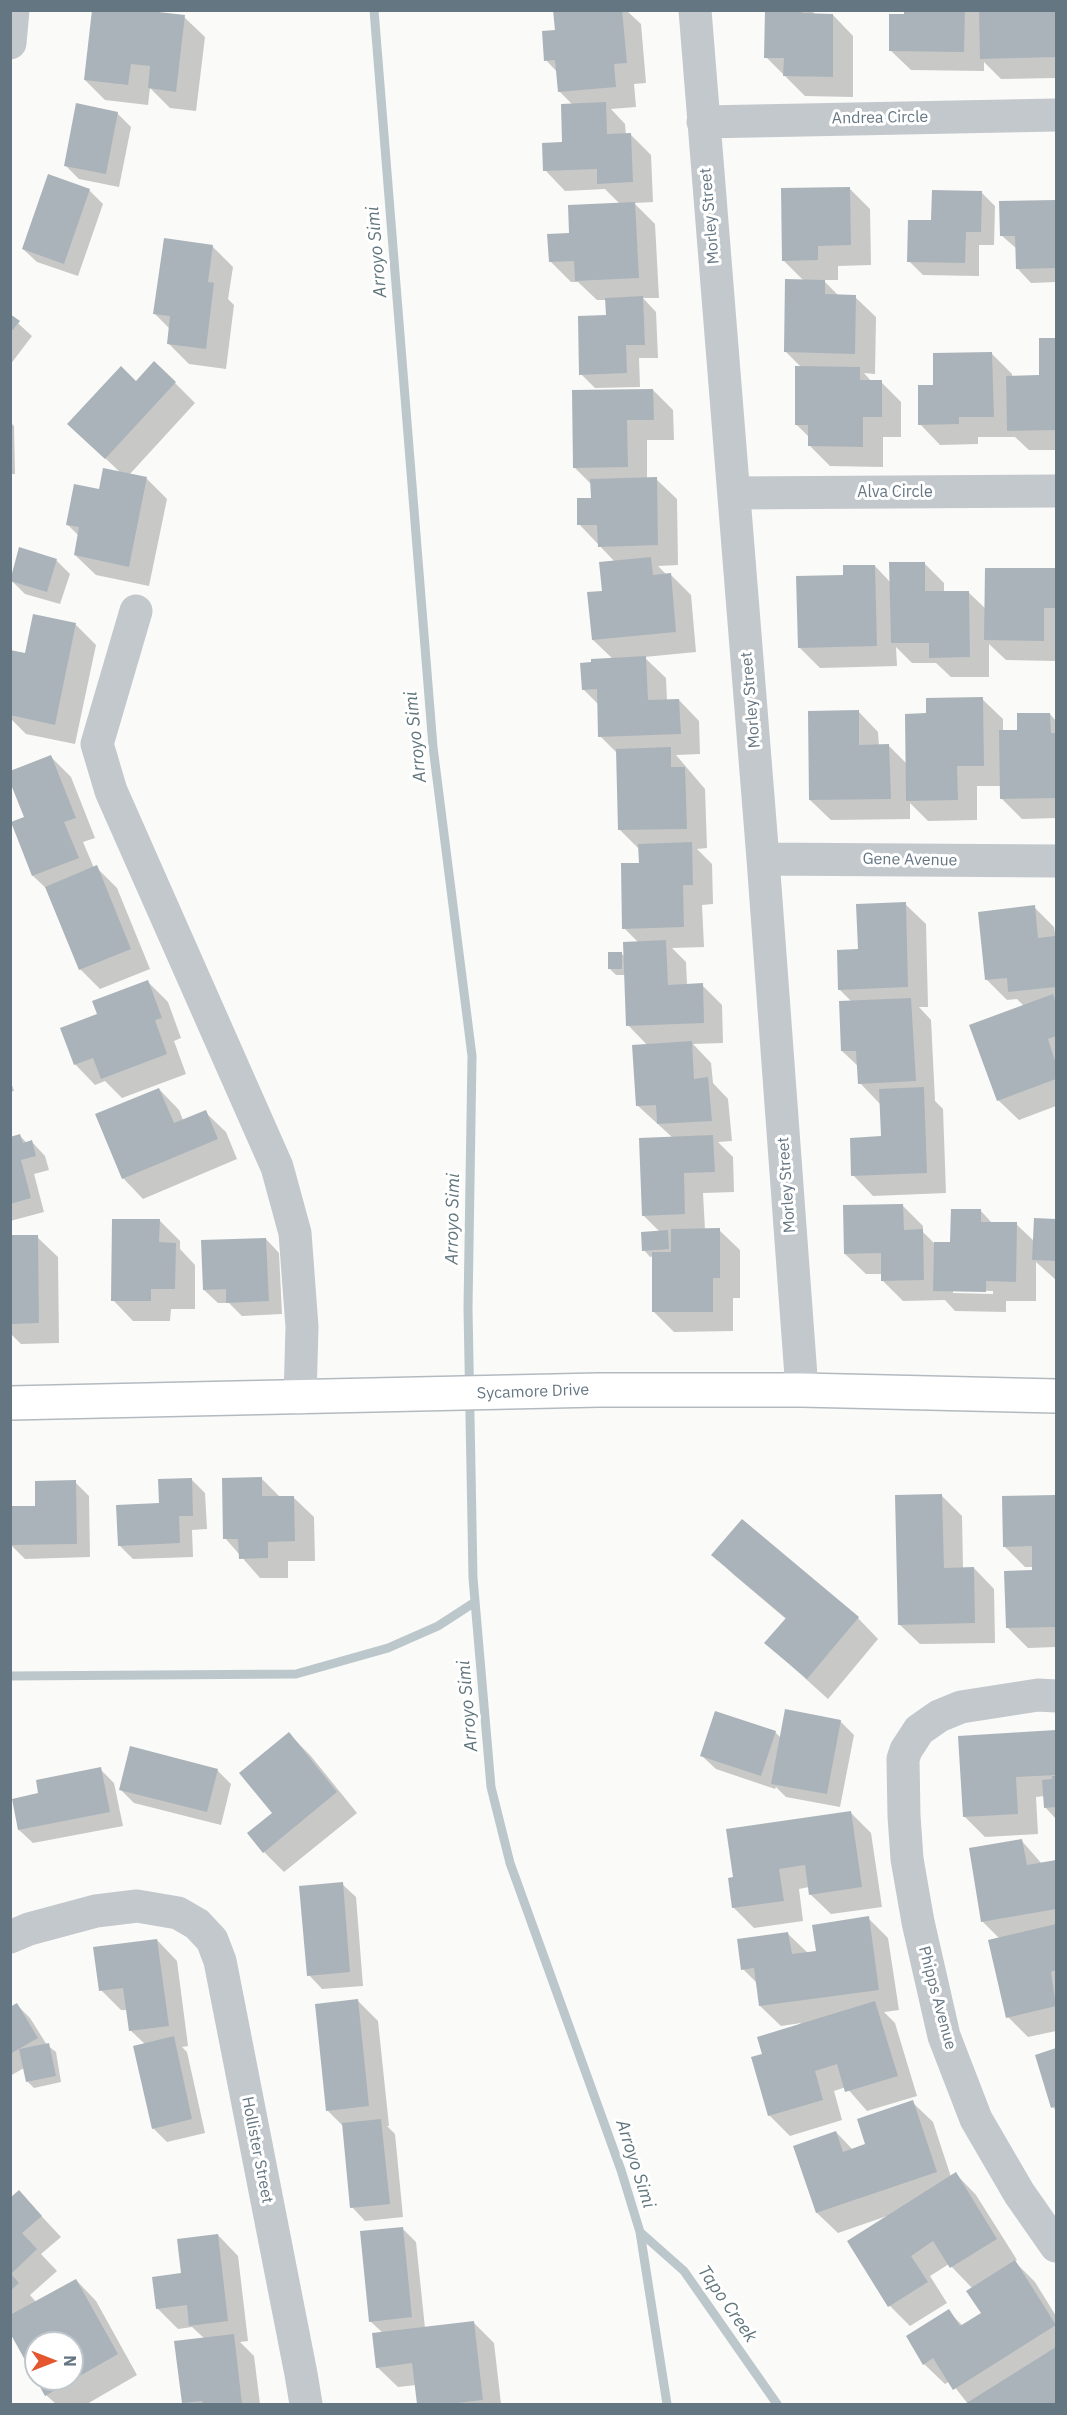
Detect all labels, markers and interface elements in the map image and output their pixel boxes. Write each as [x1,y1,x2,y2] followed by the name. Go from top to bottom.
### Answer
[832,108,928,128] street label: Andrea Circle
[696,167,724,265] street label: Morley Street
[362,205,392,299] water label: Arroyo Simi
[857,482,933,502] street label: Alva Circle
[737,651,765,749] street label: Morley Street
[400,690,432,784] water label: Arroyo Simi
[862,850,958,870] street label: Gene Avenue
[774,1136,800,1234] street label: Morley Street
[441,1173,465,1265] water label: Arroyo Simi
[477,1380,589,1404] street label: Sycamore Drive
[453,1659,483,1753] water label: Arroyo Simi
[914,1944,960,2052] street label: Phipps Avenue
[237,2095,277,2205] street label: Hollister Street
[611,2117,659,2211] water label: Arroyo Simi
[693,2261,761,2347] water label: Tapo Creek
[24,2331,84,2391] north arrow
[60,2355,80,2367] text: N

